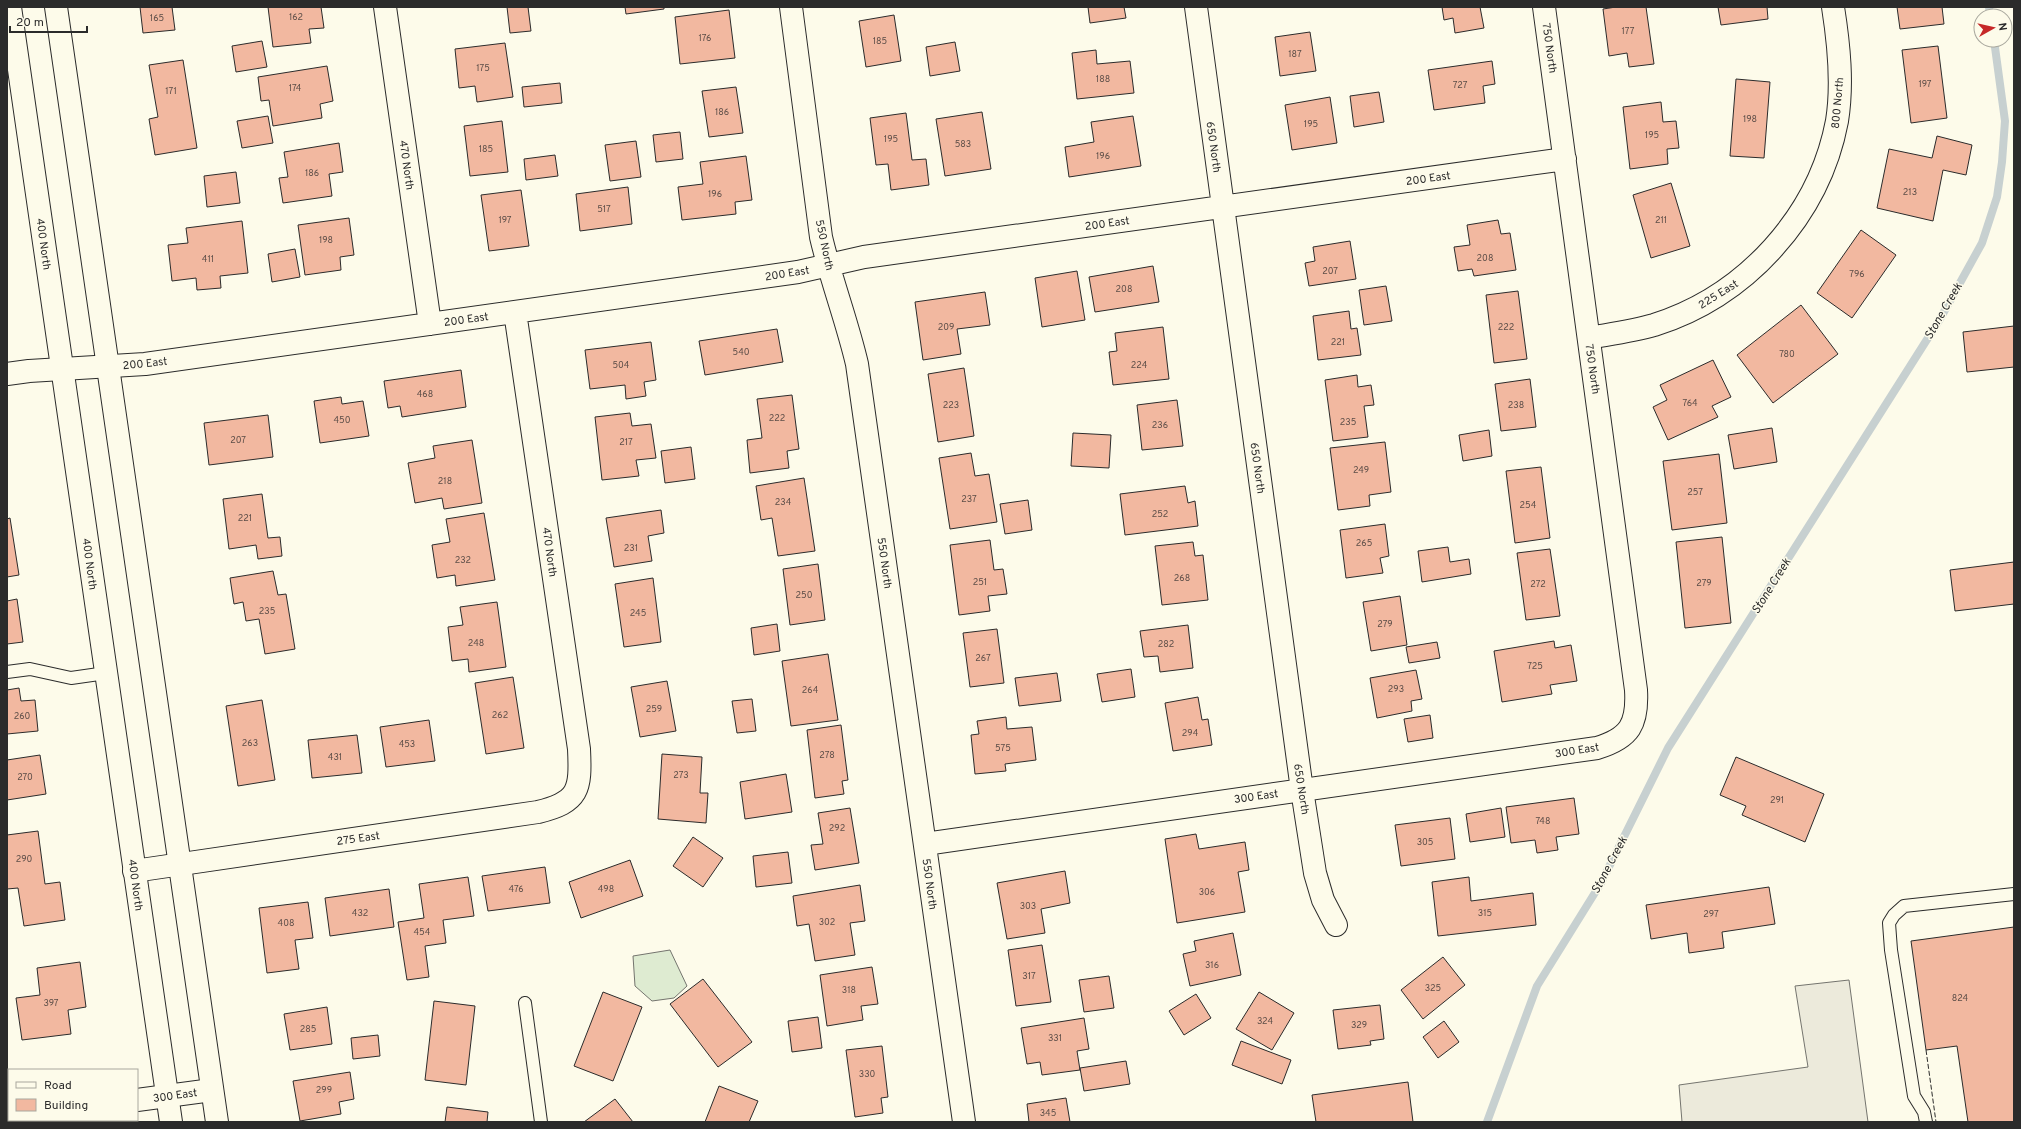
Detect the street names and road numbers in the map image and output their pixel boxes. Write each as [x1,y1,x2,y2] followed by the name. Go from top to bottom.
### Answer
[1539,22,1559,74] street label: 750 North
[1829,77,1847,129] street label: 800 North
[1202,121,1224,174] street label: 650 North
[396,139,416,191] street label: 470 North
[1405,169,1451,189] street label: 200 East
[1084,214,1130,234] street label: 200 East
[32,217,54,271] street label: 400 North
[812,218,836,272] street label: 550 North
[764,264,810,284] street label: 200 East
[1696,277,1741,313] street label: 225 East
[443,310,489,330] street label: 200 East
[1582,343,1602,395] street label: 750 North
[122,355,168,373] street label: 200 East
[1246,442,1268,495] street label: 650 North
[539,526,559,578] street label: 470 North
[78,537,100,591] street label: 400 North
[873,537,895,590] street label: 550 North
[1554,741,1600,761] street label: 300 East
[1290,763,1312,816] street label: 650 North
[1233,787,1279,807] street label: 300 East
[336,829,381,849] street label: 275 East
[124,858,146,912] street label: 400 North
[918,858,940,911] street label: 550 North
[152,1086,198,1106] street label: 300 East

